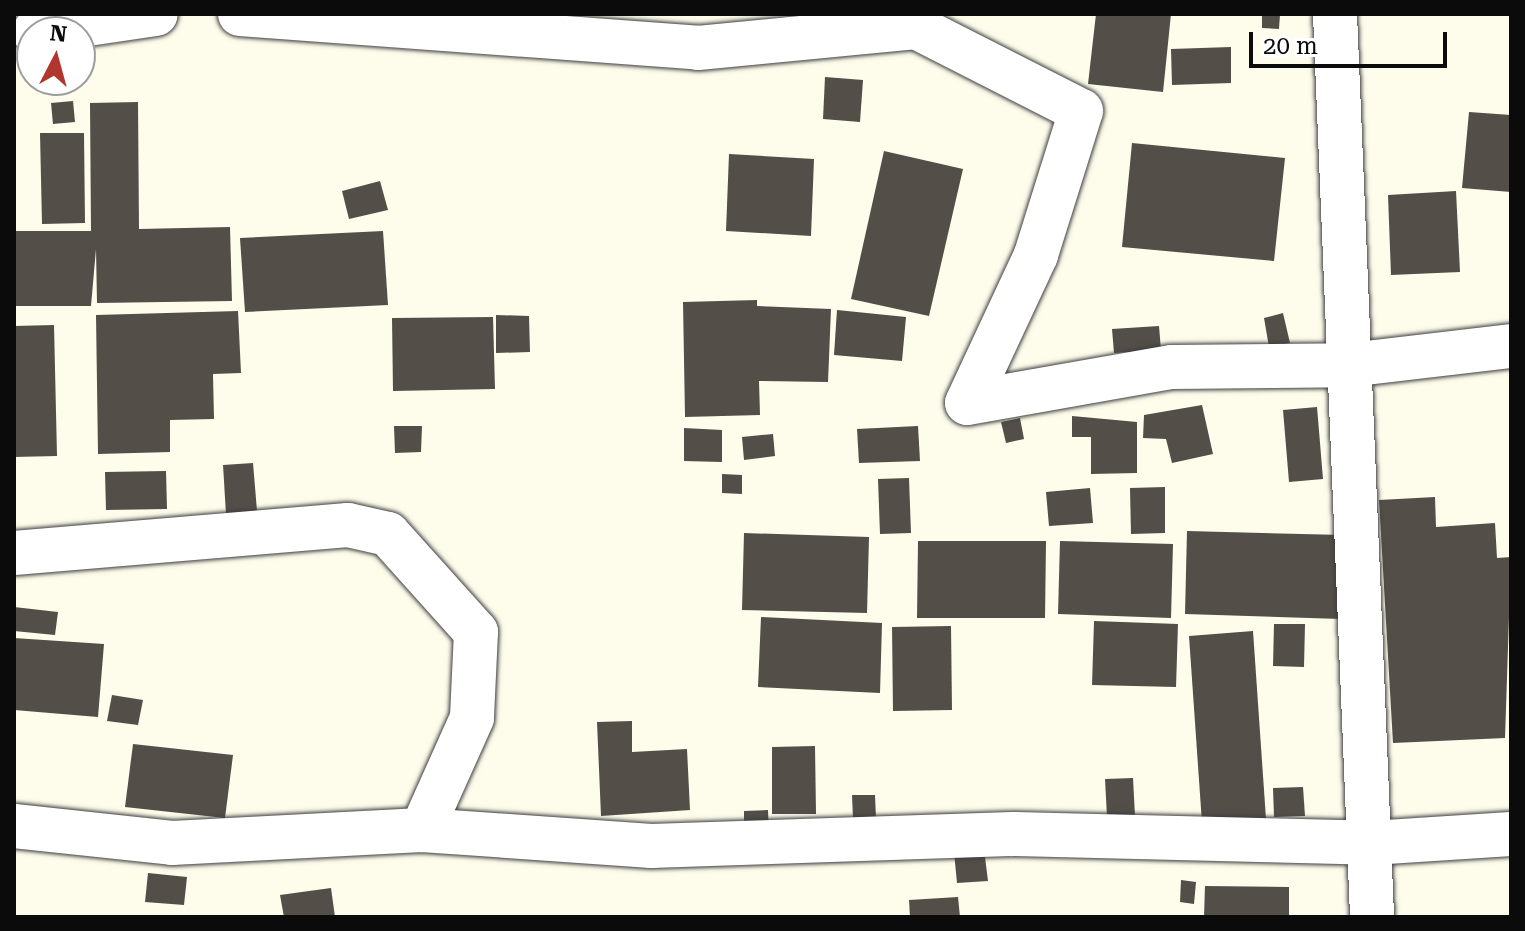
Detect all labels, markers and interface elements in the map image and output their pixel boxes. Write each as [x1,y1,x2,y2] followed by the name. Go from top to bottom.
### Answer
[16,16,96,96] north arrow
[1253,16,1451,66] scale bar
[49,20,68,47] text: N
[1263,32,1318,60] text: 20 m

